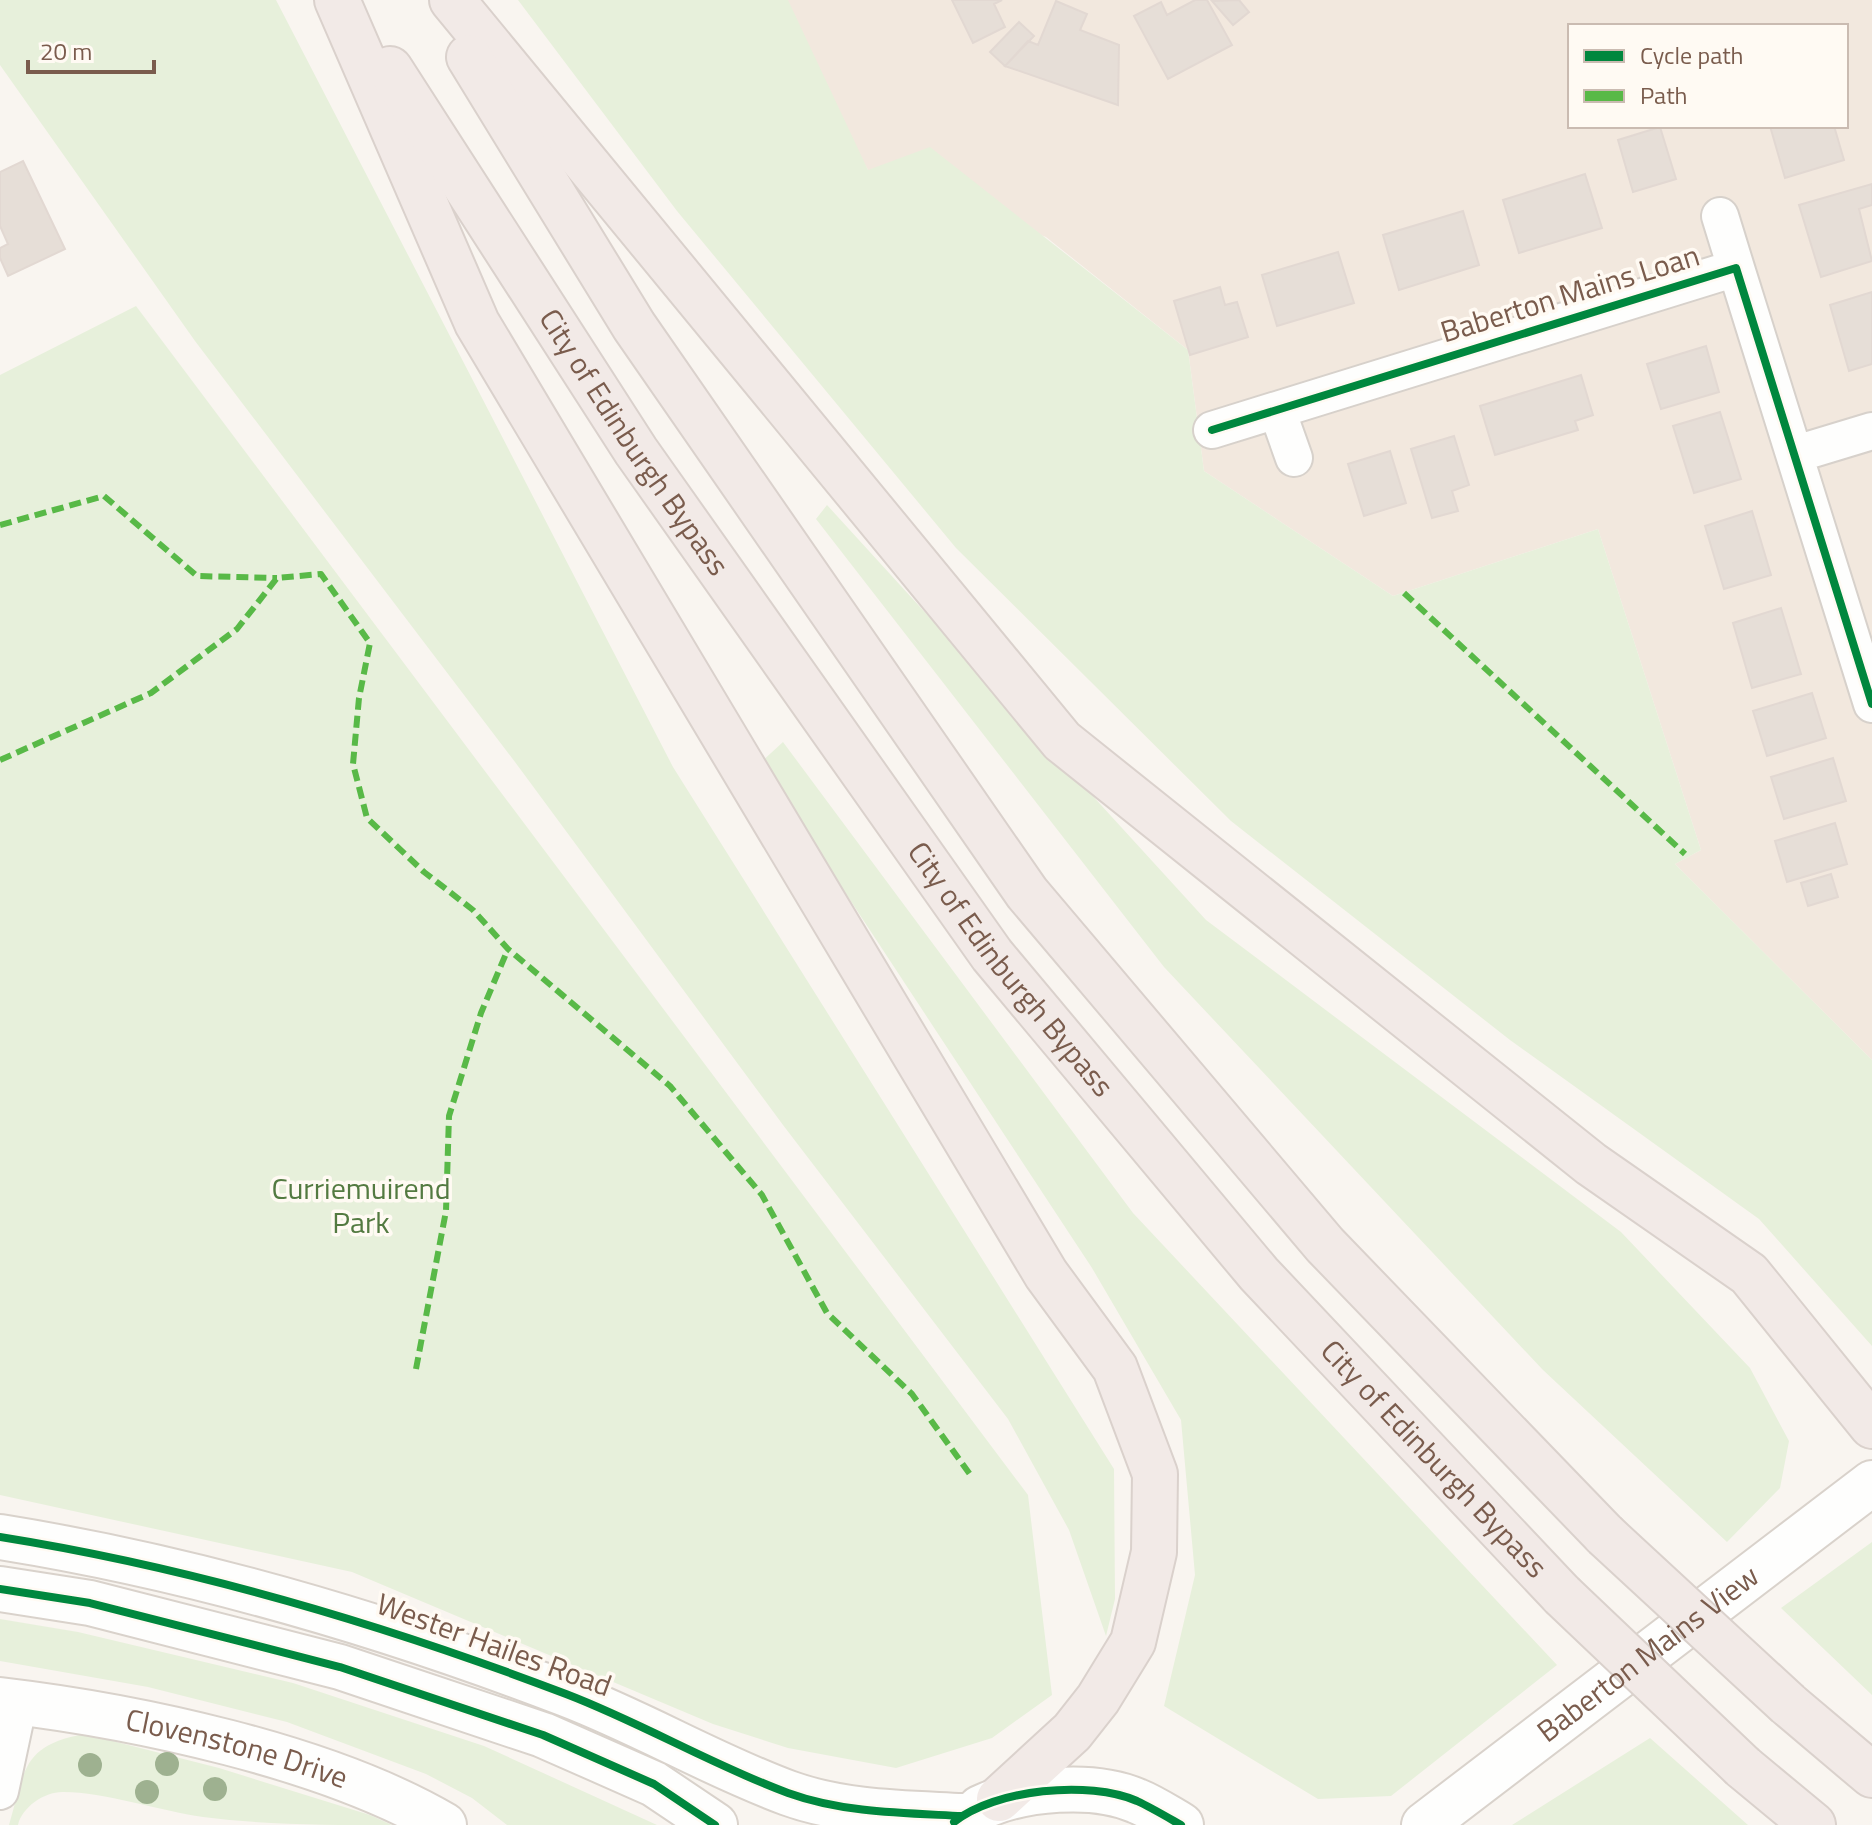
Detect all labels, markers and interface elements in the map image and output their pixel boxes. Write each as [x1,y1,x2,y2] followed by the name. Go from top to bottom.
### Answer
[28,24,154,74] scale bar
[1568,24,1848,128] legend
[40,33,92,69] text: 20 m
[1640,37,1743,73] text: Cycle path
[1640,77,1687,113] text: Path
[1435,232,1705,354] street label: Baberton Mains Loan
[528,299,741,585] street label: City of Edinburgh Bypass
[897,832,1126,1107] street label: City of Edinburgh Bypass
[271,1165,451,1245] park label: Curriemuirend Park
[1310,1329,1559,1588] street label: City of Edinburgh Bypass
[1527,1553,1769,1753] street label: Baberton Mains View
[370,1580,618,1708] street label: Wester Hailes Road
[122,1696,355,1800] street label: Clovenstone Drive

